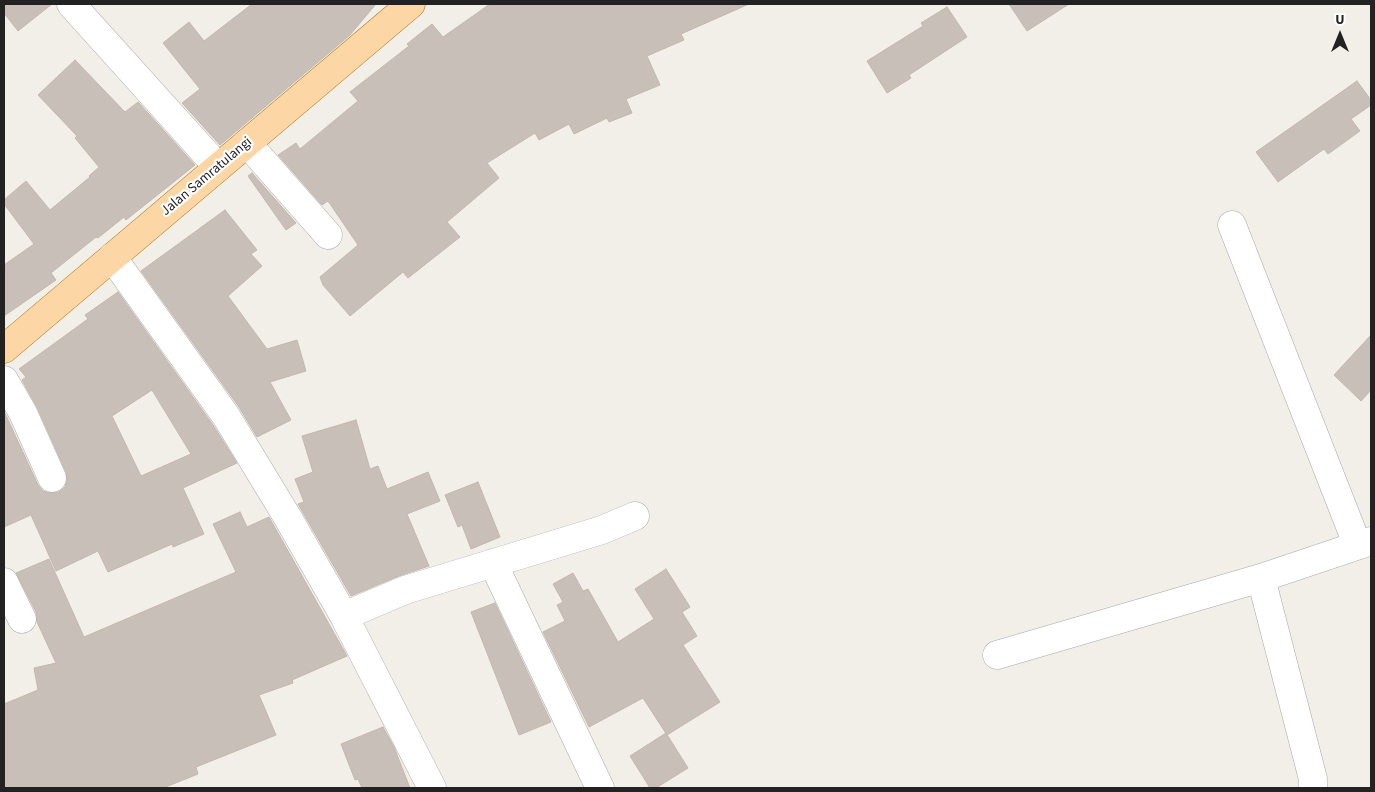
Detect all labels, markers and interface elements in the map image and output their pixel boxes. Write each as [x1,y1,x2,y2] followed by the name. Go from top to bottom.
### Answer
[1315,10,1365,60] north arrow
[1335,10,1345,30] text: U
[158,134,256,220] street label: Jalan Samratulangi

